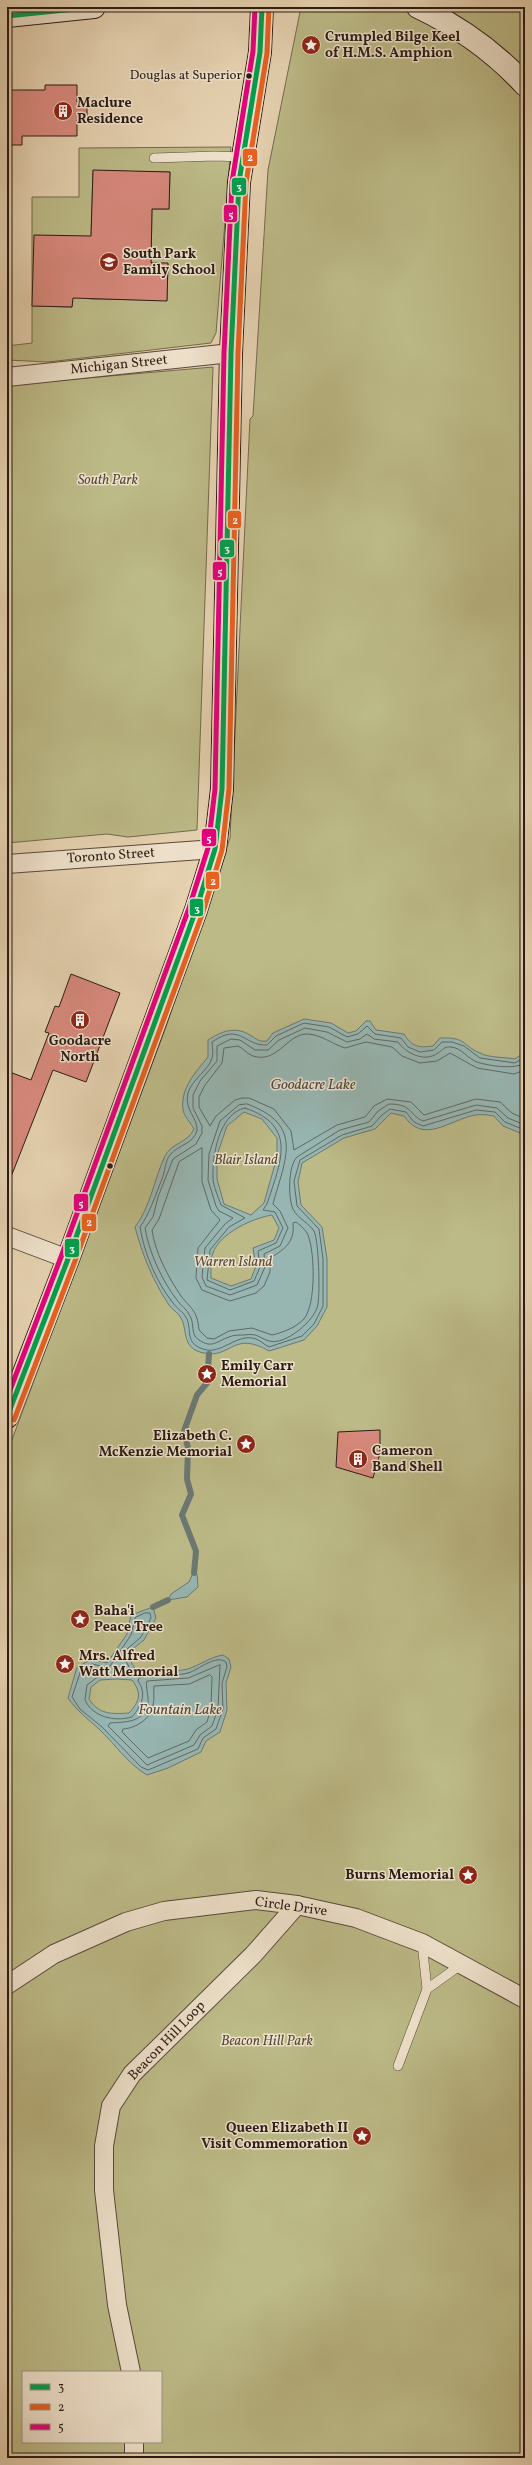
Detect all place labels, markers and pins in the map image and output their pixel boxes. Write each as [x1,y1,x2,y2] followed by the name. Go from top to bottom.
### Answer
[325,28,460,63] place label: Crumpled Bilge Keel of H.M.S. Amphion
[300,34,322,56] place icon: Crumpled Bilge Keel of H.M.S. Amphion
[130,67,243,85] place label: Douglas at Superior
[244,71,254,81] marker: Douglas at Superior
[77,94,143,129] place label: Maclure Residence
[52,100,74,122] building icon: Maclure Residence
[123,245,216,280] place label: South Park Family School
[98,251,120,273] school or university icon: South Park Family School
[69,1009,91,1031] building icon: Goodacre North
[49,1032,111,1067] place label: Goodacre North
[105,1161,115,1171] unlabelled marker
[221,1357,294,1392] place label: Emily Carr Memorial
[196,1363,218,1385] place icon: Emily Carr Memorial
[99,1427,232,1462] place label: Elizabeth C. McKenzie Memorial
[235,1433,257,1455] place icon: Elizabeth C. McKenzie Memorial
[372,1442,443,1477] place label: Cameron Band Shell
[347,1448,369,1470] building icon: Cameron Band Shell
[94,1602,163,1637] place label: Baha'i Peace Tree
[69,1608,91,1630] place icon: Baha'i Peace Tree
[79,1647,178,1682] place label: Mrs. Alfred Watt Memorial
[54,1653,76,1675] place icon: Mrs. Alfred Watt Memorial
[457,1864,479,1886] place icon: Burns Memorial
[345,1866,454,1885] place label: Burns Memorial
[201,2119,348,2154] place label: Queen Elizabeth II Visit Commemoration
[351,2125,373,2147] place icon: Queen Elizabeth II Visit Commemoration

